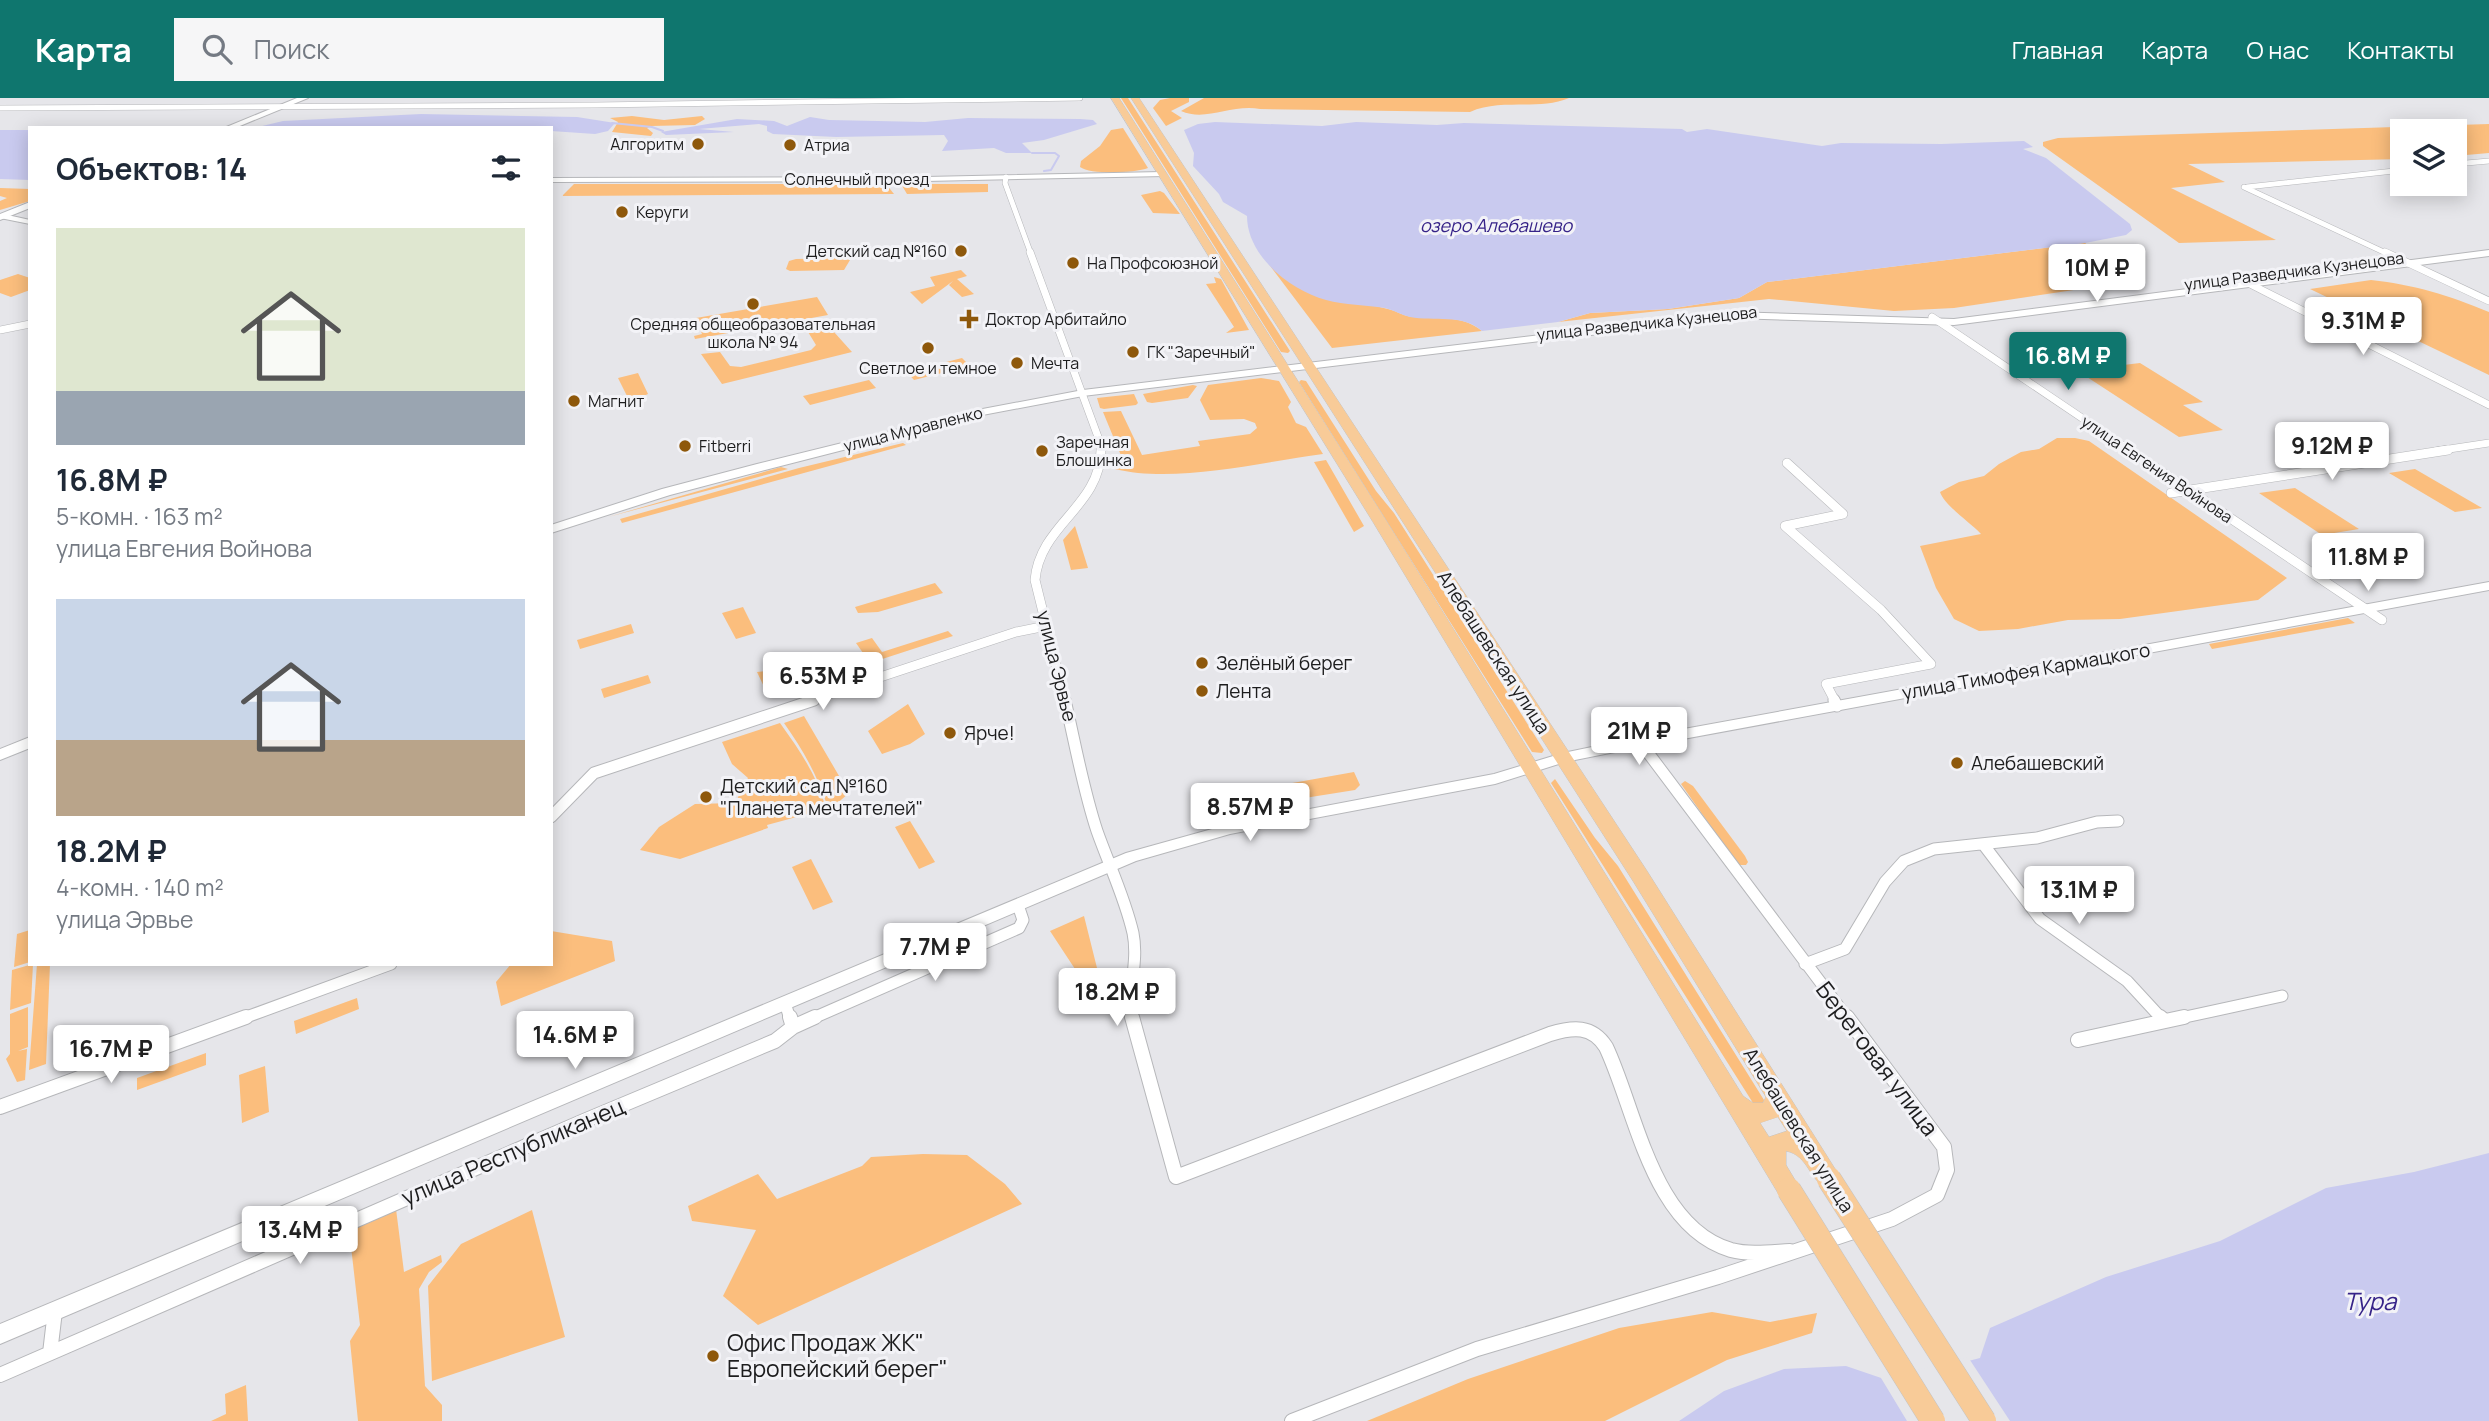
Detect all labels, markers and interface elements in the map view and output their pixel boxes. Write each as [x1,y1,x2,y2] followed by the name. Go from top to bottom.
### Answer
[174,18,664,81] search box
[35,27,132,72] text: Карта
[198,30,236,68] icon: search
[254,31,329,67] text: Поиск
[2012,33,2103,66] text: Главная
[2141,33,2208,66] text: Карта
[2246,33,2309,66] text: О нас
[2347,33,2454,66] text: Контакты
[2390,119,2467,196] map controls
[2390,119,2467,196] button: layers
[610,133,684,155] place label: Алгоритм
[804,134,850,156] place label: Атриа
[690,136,706,152] marker: Алгоритм
[782,137,798,153] marker: Атриа
[56,148,247,189] text: Объектов: 14
[487,149,525,187] icon: filters
[785,168,930,190] street label: Солнечный проезд
[636,201,689,223] place label: Керуги
[614,204,630,220] marker: Керуги
[1420,213,1573,237] water label: озеро Алебашево
[806,240,947,262] place label: Детский сад №160
[953,243,969,259] marker: Детский сад №160
[2048,244,2146,304] pin: 10M ₽
[2183,247,2405,295] street label: улица Разведчика Кузнецова
[2064,251,2130,283] text: 10M ₽
[1087,252,1218,274] place label: На Профсоюзной
[1065,255,1081,271] marker: На Профсоюзной
[228,273,354,399] icon: home
[745,296,761,312] marker: Средняя общеобразовательная школа № 94
[2298,298,2428,357] pin: 9.31M ₽
[1536,300,1758,346] street label: улица Разведчика Кузнецова
[2321,304,2405,336] text: 9.31M ₽
[985,308,1127,330] place label: Доктор Арбитайло
[959,309,979,329] marker: Доктор Арбитайло
[631,313,875,353] place label: Средняя общеобразовательная школа № 94
[2003,332,2133,392] pin: 16.8M ₽
[2025,339,2111,371] text: 16.8M ₽
[920,340,936,356] marker: Светлое и темное
[1147,341,1256,363] place label: ГК "Заречный"
[1125,344,1141,360] marker: ГК "Заречный"
[1031,352,1079,374] place label: Мечта
[1009,355,1025,371] marker: Мечта
[859,357,997,379] place label: Светлое и темное
[588,390,644,412] place label: Магнит
[566,393,582,409] marker: Магнит
[841,401,985,457] street label: улица Муравленко
[2077,410,2237,528] street label: улица Евгения Войнова
[2267,422,2397,482] pin: 9.12M ₽
[2291,429,2373,461] text: 9.12M ₽
[1056,431,1132,471] place label: Заречная Блошинка
[699,435,751,457] place label: Fitberri
[677,438,693,454] marker: Fitberri
[1034,443,1050,459] marker: Заречная Блошинка
[56,459,167,500] text: 16.8M ₽
[56,500,223,532] text: 5-комн. · 163 m²
[56,532,312,564] text: улица Евгения Войнова
[2303,533,2433,593] pin: 11.8M ₽
[2328,540,2408,572] text: 11.8M ₽
[1431,565,1557,739] street label: Алебашевская улица
[1031,608,1083,724] street label: улица Эрвье
[1900,636,2152,706] street label: улица Тимофея Кармацкого
[228,644,354,770] icon: home
[1216,650,1353,676] place label: Зелёный берег
[758,652,888,712] pin: 6.53M ₽
[1194,655,1210,671] marker: Зелёный берег
[779,659,867,691] text: 6.53M ₽
[1216,678,1271,704] place label: Лента
[1194,683,1210,699] marker: Лента
[1590,708,1688,767] pin: 21M ₽
[1607,714,1671,746] text: 21M ₽
[964,720,1015,746] place label: Ярче!
[942,725,958,741] marker: Ярче!
[1971,750,2104,776] place label: Алебашевский
[1949,755,1965,771] marker: Алебашевский
[720,773,923,821] place label: Детский сад №160 "Планета мечтателей"
[1185,784,1315,843] pin: 8.57M ₽
[698,789,714,805] marker: Детский сад №160 "Планета мечтателей"
[1207,790,1293,822] text: 8.57M ₽
[56,830,167,871] text: 18.2M ₽
[2014,866,2144,926] pin: 13.1M ₽
[56,871,224,903] text: 4-комн. · 140 m²
[2040,873,2118,905] text: 13.1M ₽
[56,903,193,935] text: улица Эрвье
[878,924,992,983] pin: 7.7M ₽
[899,930,971,962] text: 7.7M ₽
[1052,968,1182,1028] pin: 18.2M ₽
[1075,975,1159,1007] text: 18.2M ₽
[1809,975,1946,1142] street label: Береговая улица
[510,1012,640,1071] pin: 14.6M ₽
[533,1018,617,1050] text: 14.6M ₽
[46,1026,176,1085] pin: 16.7M ₽
[69,1032,153,1064] text: 16.7M ₽
[1738,1043,1860,1217] street label: Алебашевская улица
[396,1089,629,1213] street label: улица Республиканец
[235,1206,365,1266] pin: 13.4M ₽
[258,1213,342,1245] text: 13.4M ₽
[2344,1284,2398,1317] water label: Тура
[727,1326,948,1384] place label: Офис Продаж ЖК" Европейский берег"
[705,1348,721,1364] marker: Офис Продаж ЖК" Европейский берег"

